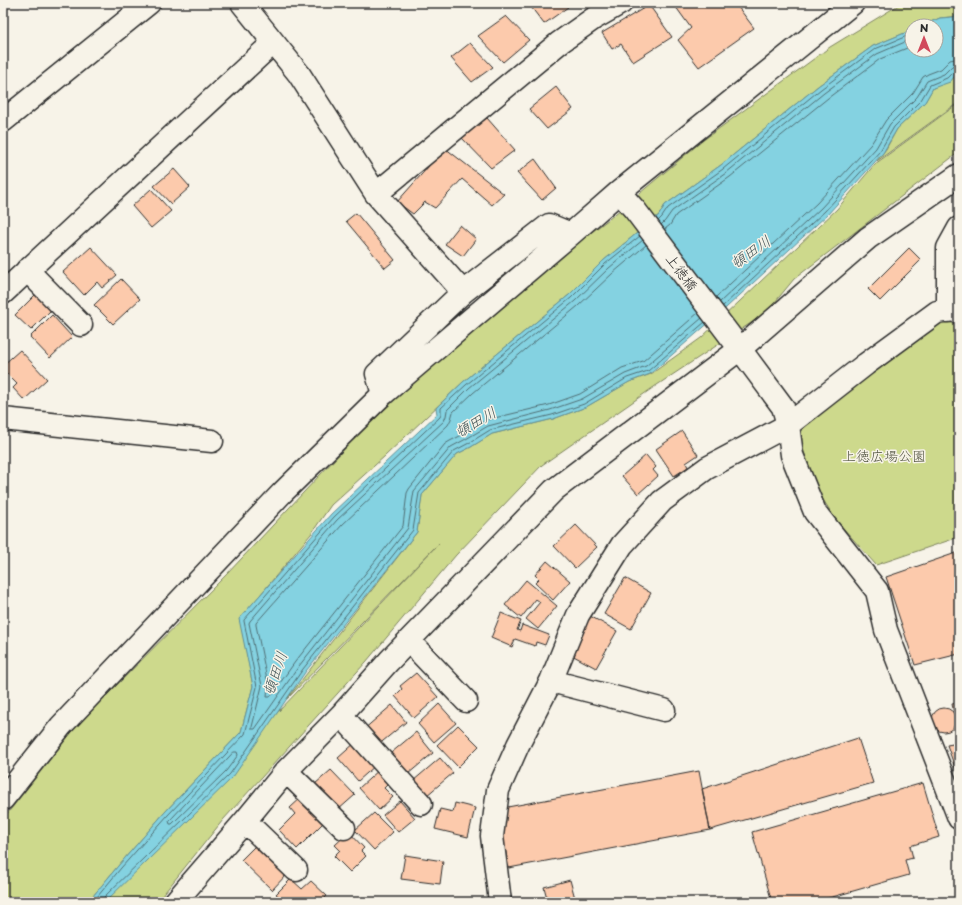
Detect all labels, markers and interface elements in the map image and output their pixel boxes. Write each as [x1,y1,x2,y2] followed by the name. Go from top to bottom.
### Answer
[904,18,944,58] north arrow
[920,19,929,36] text: N
[725,229,775,273] water label: 頓田川
[661,249,703,295] street label: 上徳橋
[450,400,500,442] water label: 頓田川
[842,445,926,466] park label: 上徳広場公園
[256,648,292,698] water label: 頓田川

